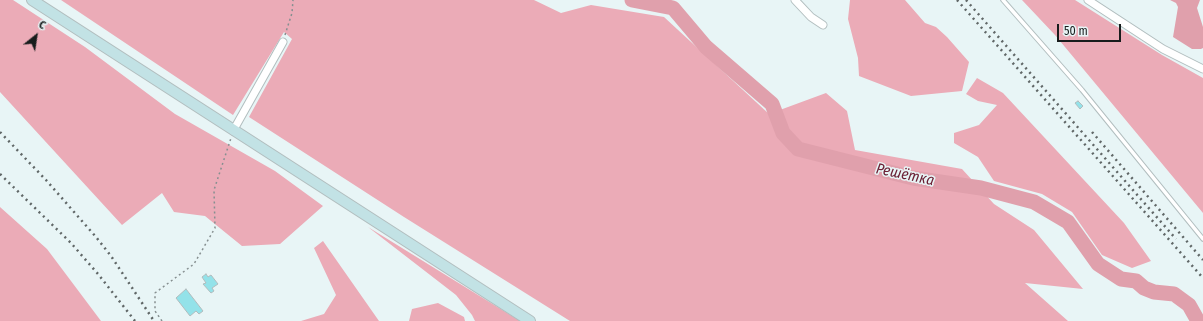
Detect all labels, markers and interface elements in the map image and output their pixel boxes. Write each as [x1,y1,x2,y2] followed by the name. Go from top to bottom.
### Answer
[16,16,56,56] north arrow
[1059,16,1123,42] scale bar
[36,18,48,32] text: С
[1064,24,1088,38] text: 50 m
[874,160,936,190] water label: Решётка

